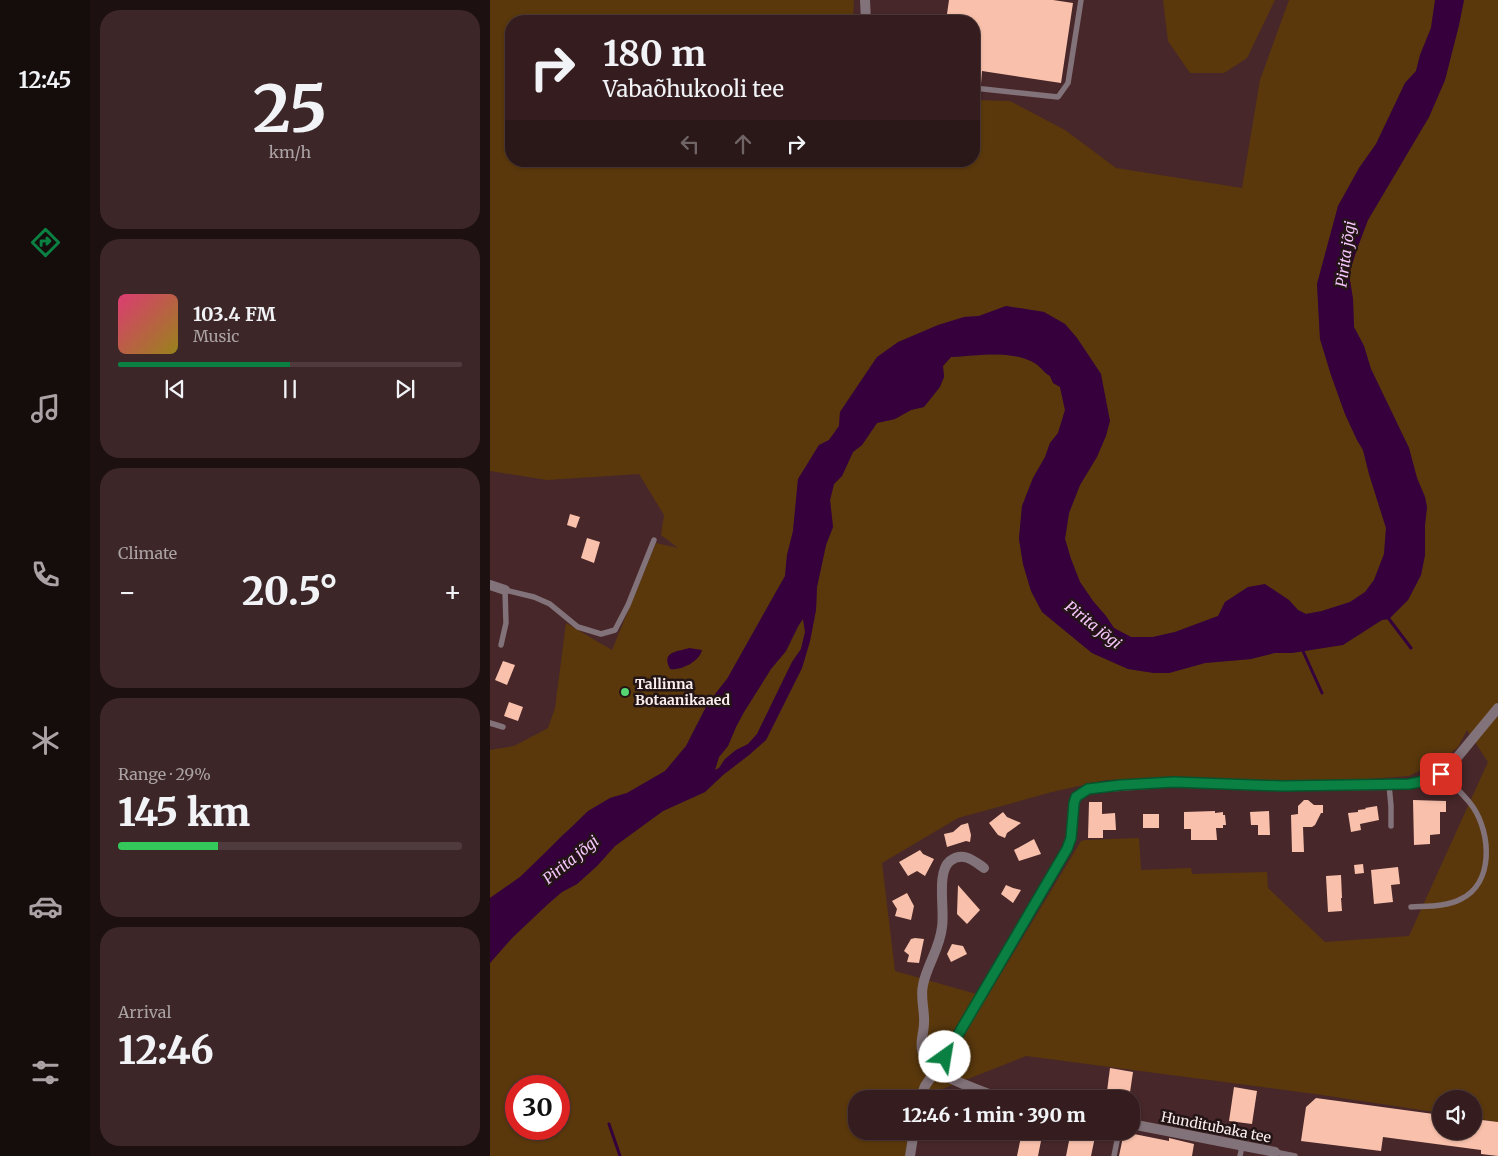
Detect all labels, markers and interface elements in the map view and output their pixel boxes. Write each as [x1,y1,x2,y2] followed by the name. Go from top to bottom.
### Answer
[603,32,706,76] text: 180 m
[520,35,585,100] icon: right
[19,66,71,94] text: 12:45
[253,68,327,150] text: 25
[603,75,784,103] text: Vabaõhukooli tee
[676,130,704,158] icon: left
[729,130,757,158] icon: ahead
[782,130,810,158] icon: right
[269,142,311,162] text: km/h
[1331,220,1360,288] water label: Pirita jõgi
[28,225,63,260] icon: directions
[193,302,276,326] text: 103.4 FM
[193,326,239,346] text: Music
[161,375,189,403] icon: previous
[276,375,304,403] icon: pause
[391,375,419,403] icon: next
[28,391,63,426] icon: music
[118,543,177,563] text: Climate
[28,557,63,592] icon: phone
[242,568,338,615] text: 20.5°
[118,574,137,610] text: −
[443,574,462,610] text: +
[1061,597,1125,653] water label: Pirita jõgi
[635,675,730,709] place label: Tallinna Botaanikaaed
[619,686,631,698] marker: Tallinna Botaanikaaed
[28,723,63,758] icon: climate
[1420,753,1462,795] pin
[1427,760,1455,788] icon: arrive
[118,764,211,784] text: Range · 29%
[118,789,250,836] text: 145 km
[539,831,603,888] water label: Pirita jõgi
[28,889,63,924] icon: car
[118,1002,171,1022] text: Arrival
[118,1027,214,1074] text: 12:46
[918,1030,970,1082] position arrow
[28,1055,63,1090] icon: filters
[505,1075,570,1140] speed limit sign: 30
[1432,1090,1482,1140] map controls
[1432,1090,1482,1140] button: sound
[902,1103,1086,1127] text: 12:46 · 1 min · 390 m
[1160,1108,1272,1146] street label: Hunditubaka tee

